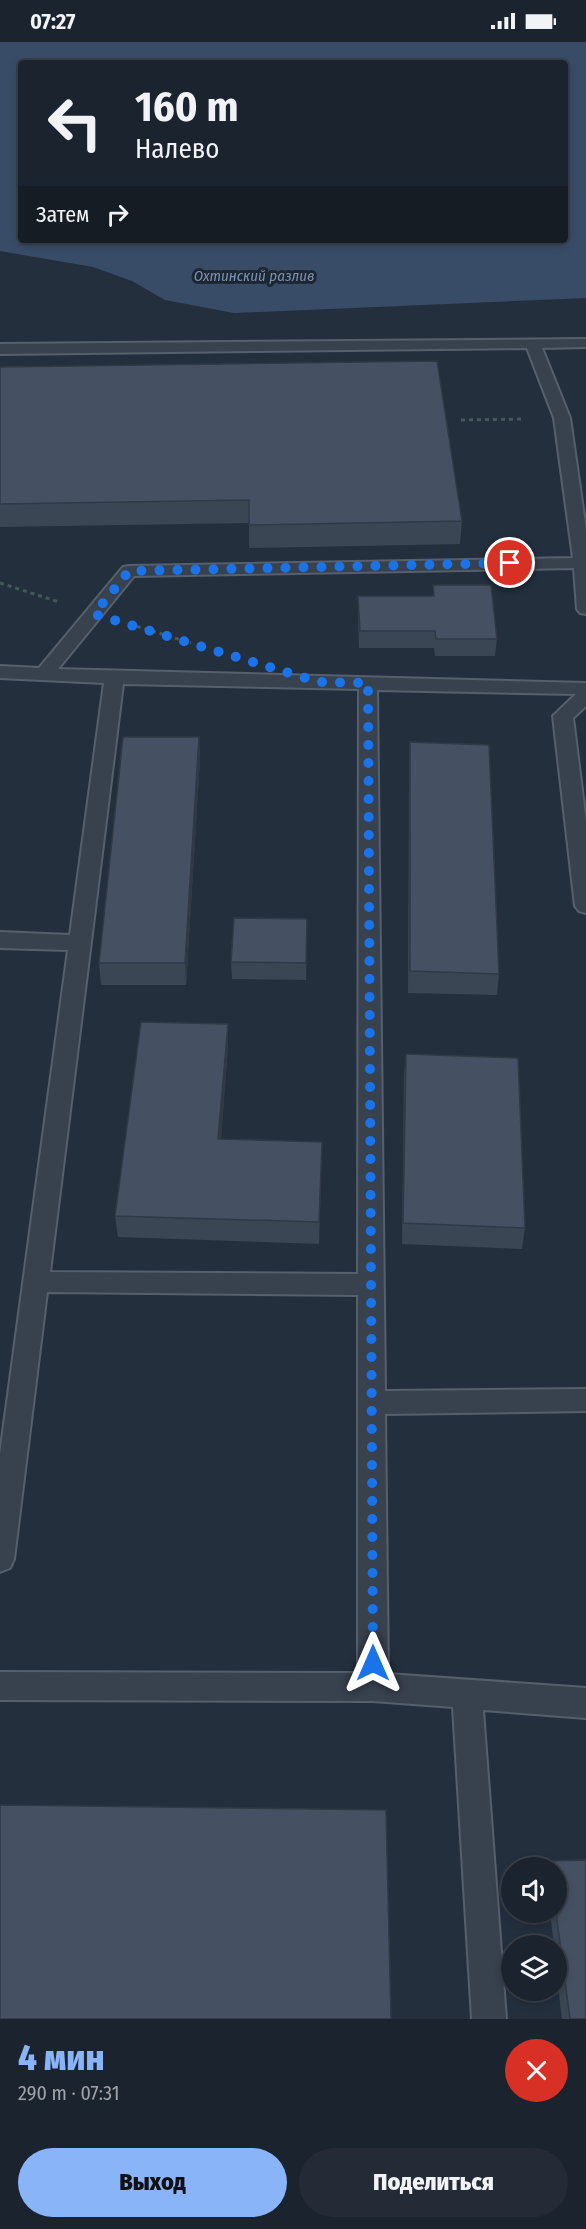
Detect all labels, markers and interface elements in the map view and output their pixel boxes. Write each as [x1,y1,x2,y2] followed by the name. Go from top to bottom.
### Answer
[30,8,75,35] text: 07:27
[135,82,238,132] text: 160 m
[36,84,114,162] icon: left
[135,133,219,165] text: Налево
[101,198,134,231] icon: right
[36,201,89,228] text: Затем
[194,267,314,285] water label: Охтинский разлив
[484,537,535,588] pin
[493,546,526,579] icon: arrive
[341,1631,405,1695] position arrow
[501,1857,567,2001] map controls
[501,1857,567,1923] button: sound
[501,1935,567,2001] button: layers
[18,2036,104,2080] text: 4 мин
[505,2039,568,2102] button: close
[18,2081,119,2105] text: 290 m · 07:31
[18,2148,287,2217] button: Выход
[299,2148,568,2217] button: Поделиться

